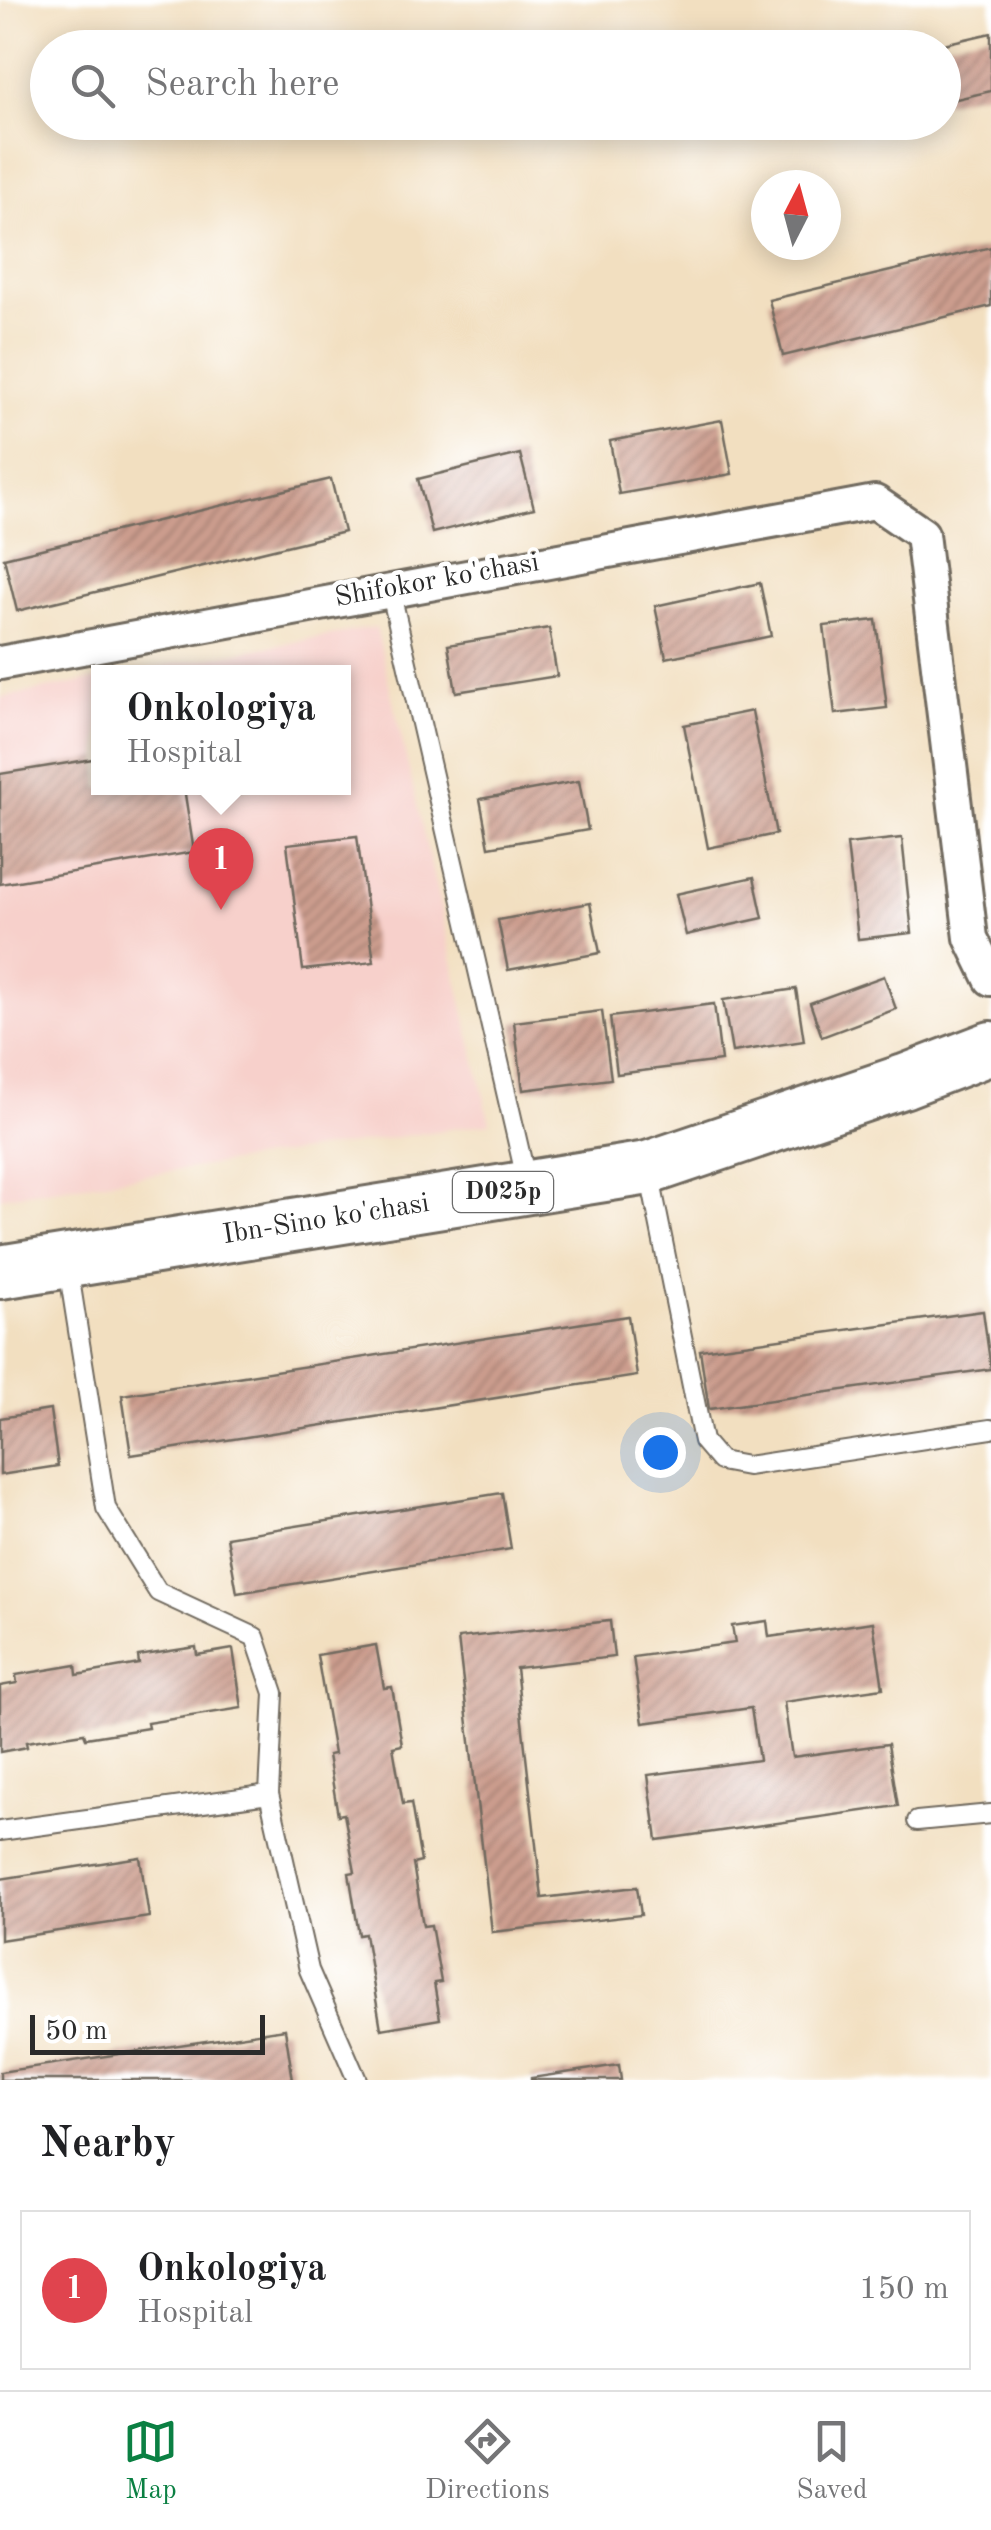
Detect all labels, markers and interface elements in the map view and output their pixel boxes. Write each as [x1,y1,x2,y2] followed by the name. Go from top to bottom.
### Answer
[30,30,961,140] search box
[65,58,120,113] icon: search
[145,66,340,104] text: Search here
[751,170,841,260] north arrow
[333,549,541,613] street label: Shifokor ko'chasi
[91,665,351,795] popup
[126,691,316,729] text: Onkologiya
[126,738,242,770] text: Hospital
[188,828,254,910] pin: 1
[453,1172,553,1212] road number: D025p
[221,1190,431,1250] street label: Ibn-Sino ko'chasi
[635,1427,686,1478] your location
[30,2010,265,2054] scale bar
[45,2018,108,2046] text: 50 m
[40,2124,176,2166] text: Nearby
[137,2251,327,2289] text: Onkologiya
[65,2274,84,2306] text: 1
[859,2274,949,2306] text: 150 m
[137,2298,253,2330] text: Hospital
[123,2414,178,2509] tab: Map
[425,2414,550,2509] tab: Directions
[796,2414,868,2509] tab: Saved

